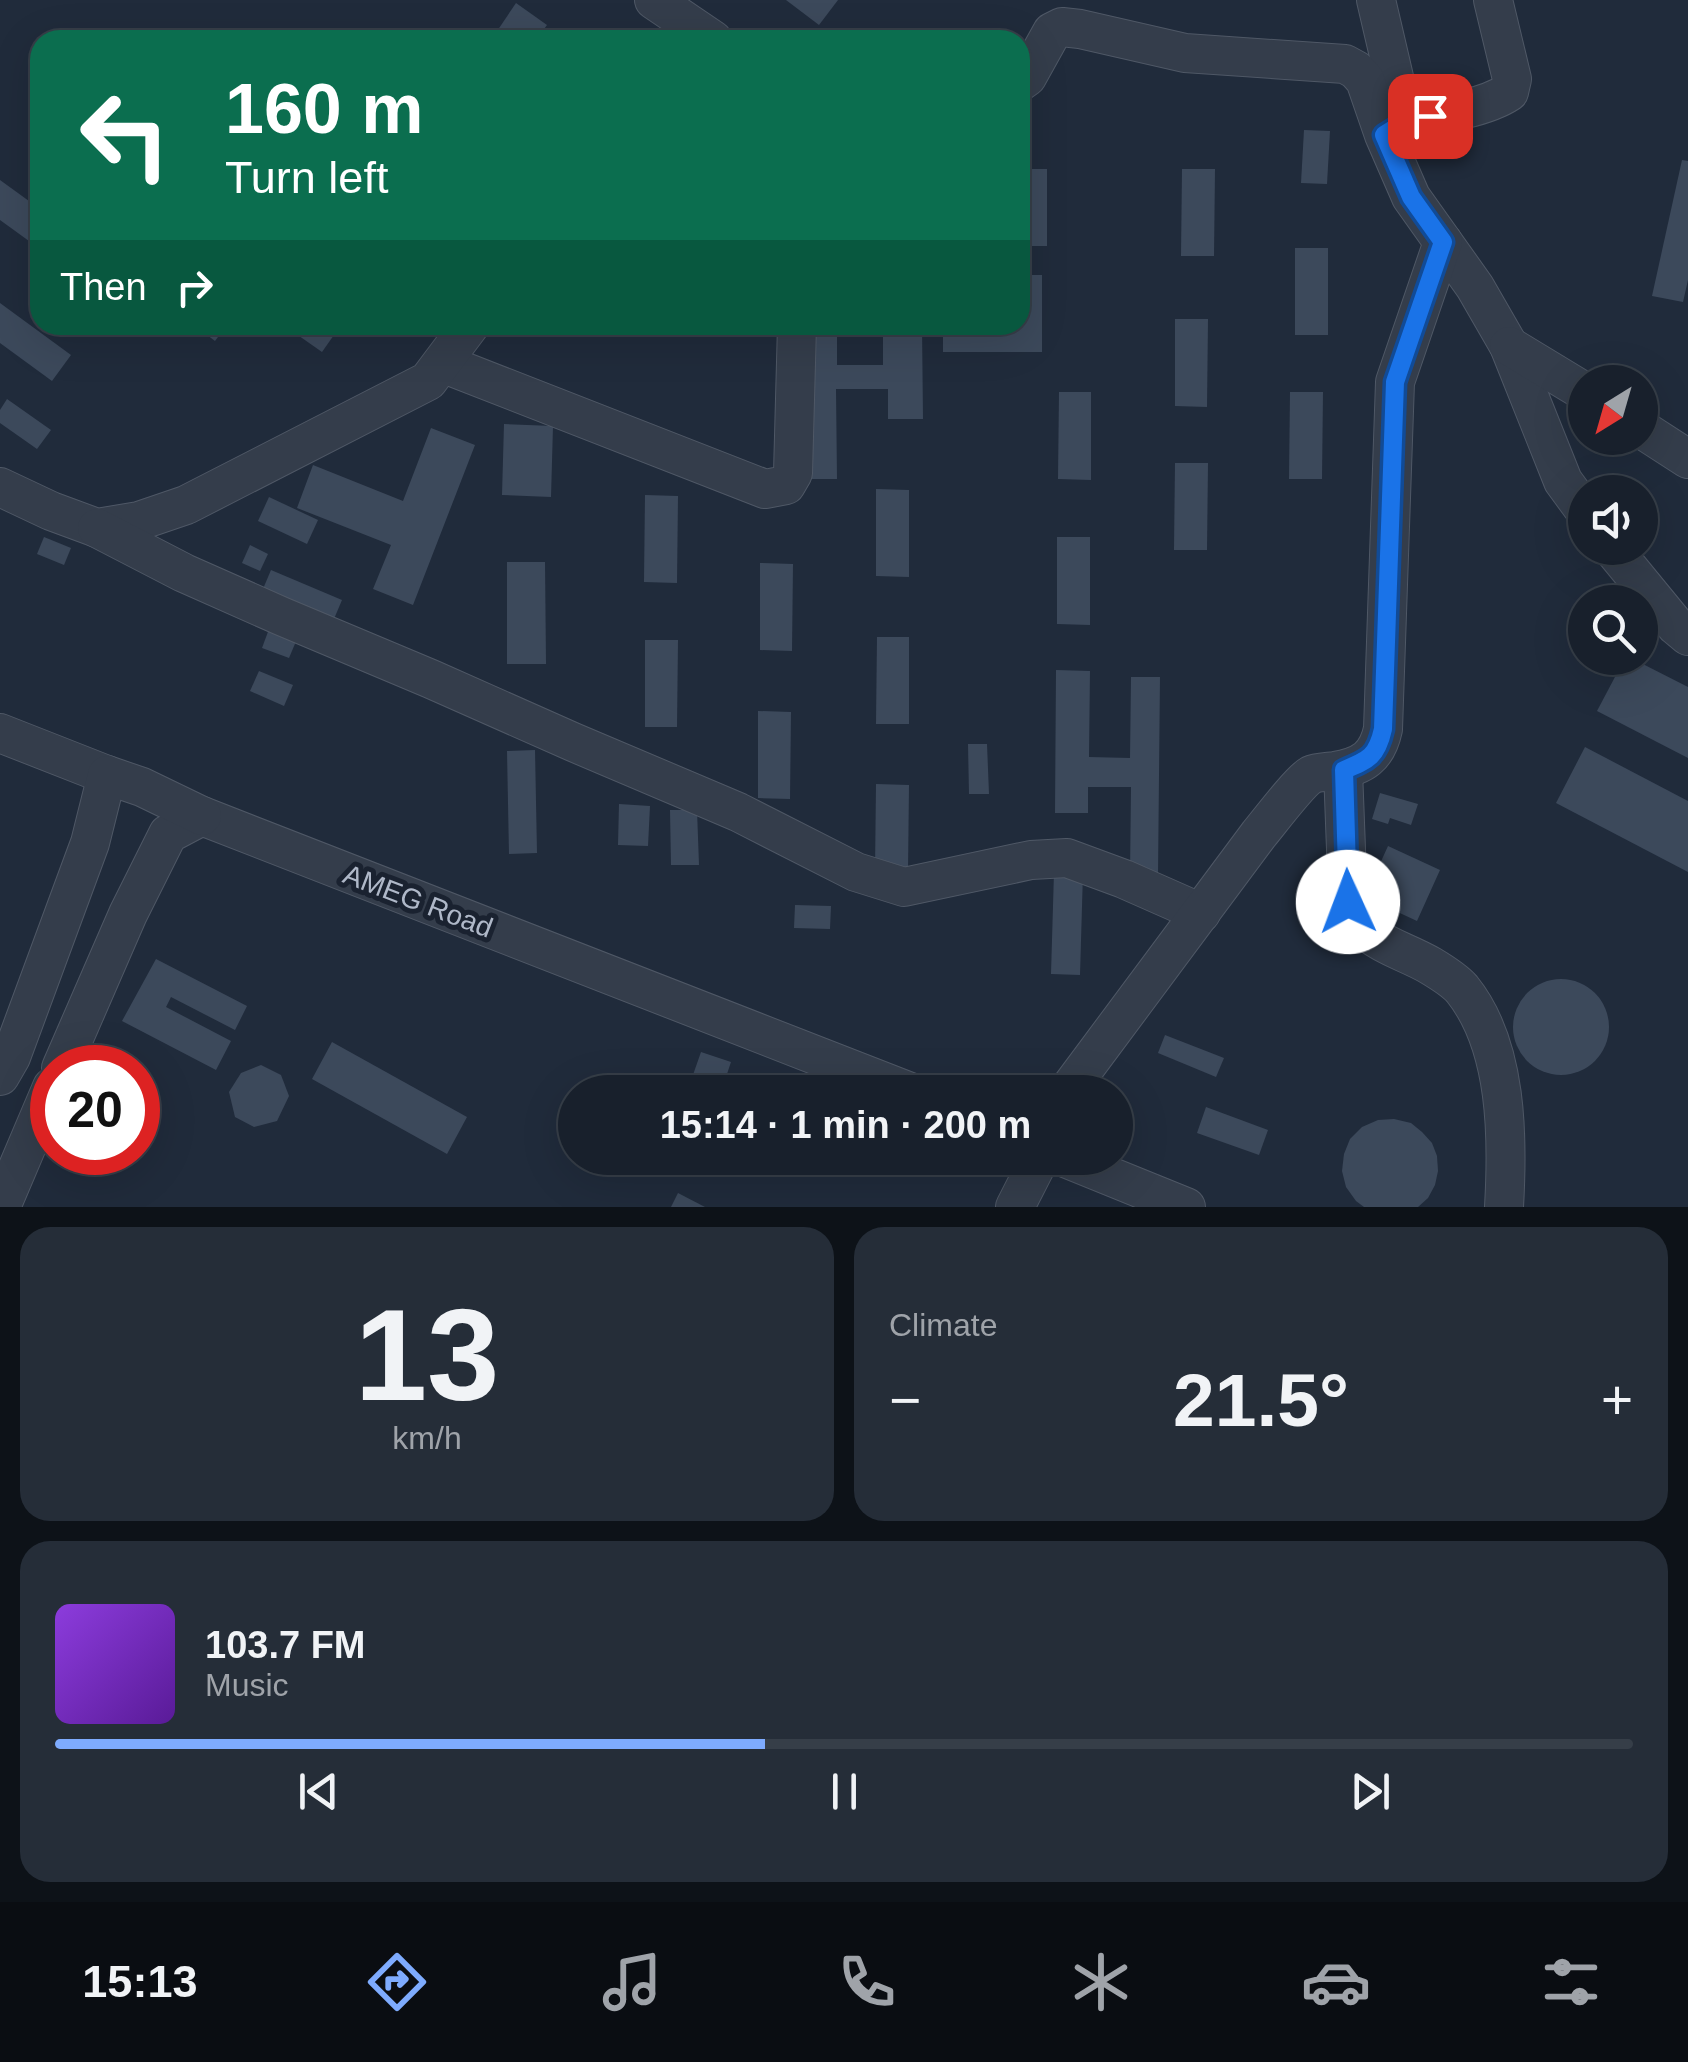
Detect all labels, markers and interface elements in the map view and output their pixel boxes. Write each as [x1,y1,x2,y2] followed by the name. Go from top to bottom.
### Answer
[60,70,190,200] icon: left
[225,70,423,148] text: 160 m
[1388,74,1473,159] pin
[1403,89,1458,144] icon: arrive
[225,152,388,203] text: Turn left
[167,260,222,315] icon: right
[60,266,147,308] text: Then
[1568,365,1658,455] north arrow
[1568,365,1658,675] map controls
[1568,475,1658,565] button: sound
[1568,585,1658,675] button: search
[1296,850,1400,954] position arrow
[339,858,497,944] street label: AMEG Road
[30,1045,160,1175] speed limit sign: 20
[660,1104,1031,1146] text: 15:14 · 1 min · 200 m
[355,1282,499,1428] text: 13
[889,1307,997,1343] text: Climate
[1173,1358,1349,1442] text: 21.5°
[889,1369,921,1431] text: −
[1601,1369,1633,1431] text: +
[392,1420,462,1456] text: km/h
[205,1624,366,1666] text: 103.7 FM
[205,1667,289,1703] text: Music
[291,1764,346,1819] icon: previous
[817,1764,872,1819] icon: pause
[1343,1764,1398,1819] icon: next
[362,1947,432,2017] icon: directions
[597,1947,667,2017] icon: music
[832,1947,902,2017] icon: phone
[1066,1947,1136,2017] icon: climate
[1301,1947,1371,2017] icon: car
[1536,1947,1606,2017] icon: filters
[82,1956,197,2007] text: 15:13

